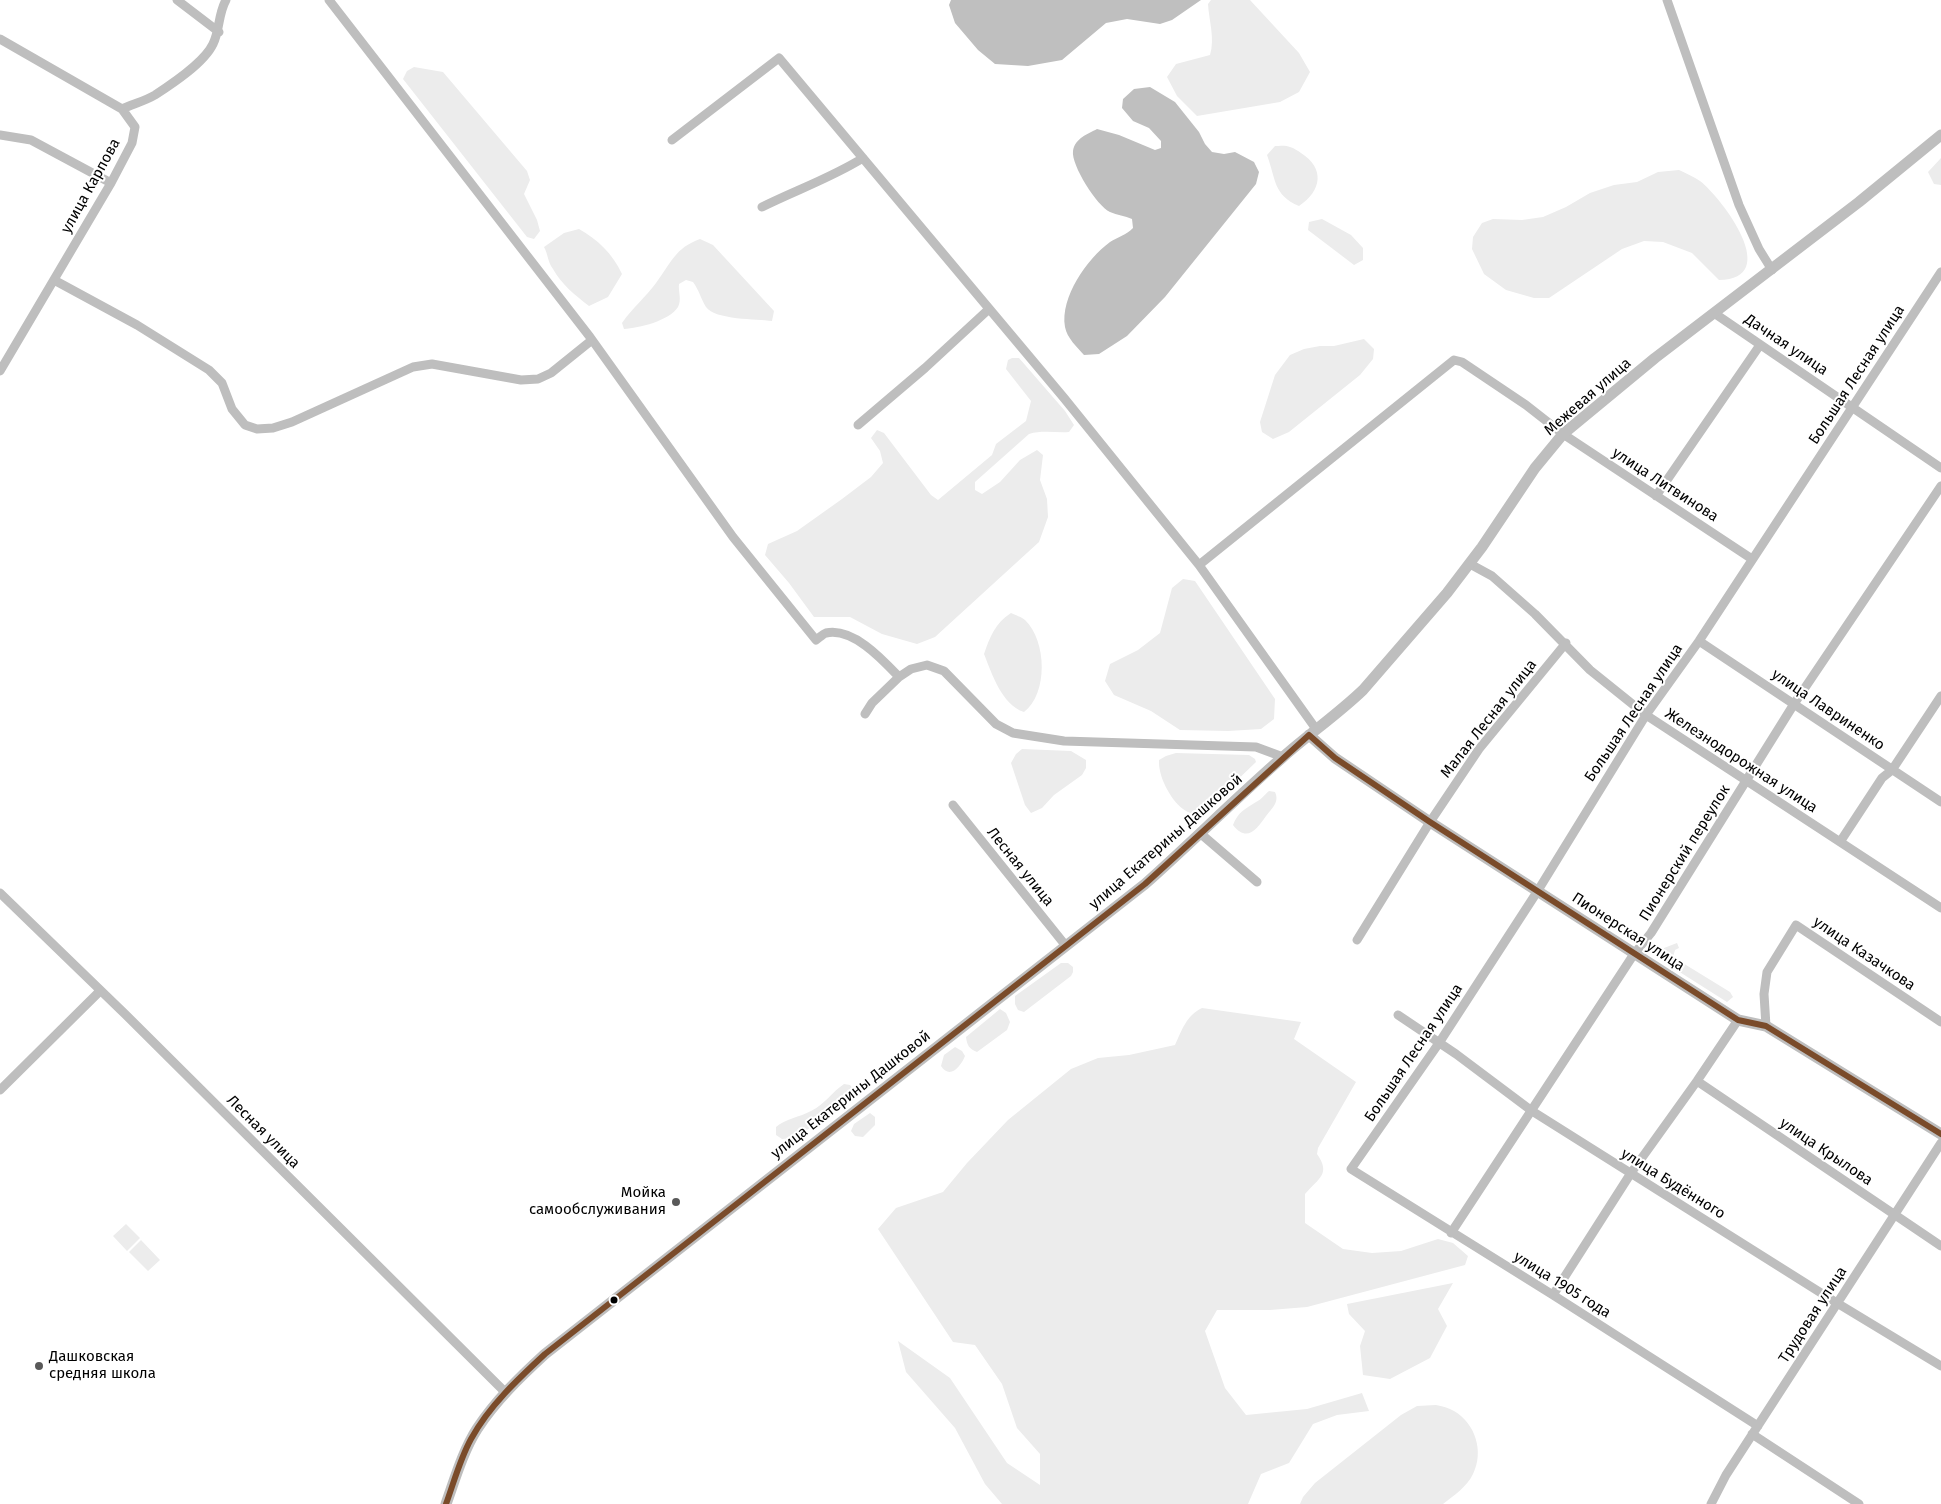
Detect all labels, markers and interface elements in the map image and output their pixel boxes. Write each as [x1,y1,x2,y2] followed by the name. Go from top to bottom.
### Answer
[58,135,124,237] street label: улица Карпова
[1805,302,1909,448] street label: Большая Лесная улица
[1741,311,1831,379] street label: Дачная улица
[1541,354,1635,440] street label: Межевая улица
[1609,444,1721,526] street label: улица Литвинова
[1581,641,1687,785] street label: Большая Лесная улица
[1437,656,1541,782] street label: Малая Лесная улица
[1768,665,1888,755] street label: улица Лавриненко
[1661,705,1821,817] street label: Железнодорожная улица
[1086,771,1246,913] street label: улица Екатерины Дашковой
[1636,782,1734,924] street label: Пионерский переулок
[983,824,1057,910] street label: Лесная улица
[1568,889,1688,975] street label: Пионерская улица
[1810,913,1918,995] street label: улица Казачкова
[1361,981,1467,1125] street label: Большая Лесная улица
[768,1027,934,1163] street label: улица Екатерины Дашковой
[223,1092,303,1172] street label: Лесная улица
[1776,1114,1876,1190] street label: улица Крылова
[1618,1145,1728,1223] street label: улица Будённого
[529,1184,666,1219] place label: Мойка самообслуживания
[670,1196,682,1208] marker: Мойка самообслуживания
[1510,1248,1614,1322] street label: улица 1905 года
[1775,1263,1851,1367] street label: Трудовая улица
[609,1295,619,1305] unlabelled marker
[49,1348,156,1383] place label: Дашковская средняя школа
[33,1360,45,1372] marker: Дашковская средняя школа

